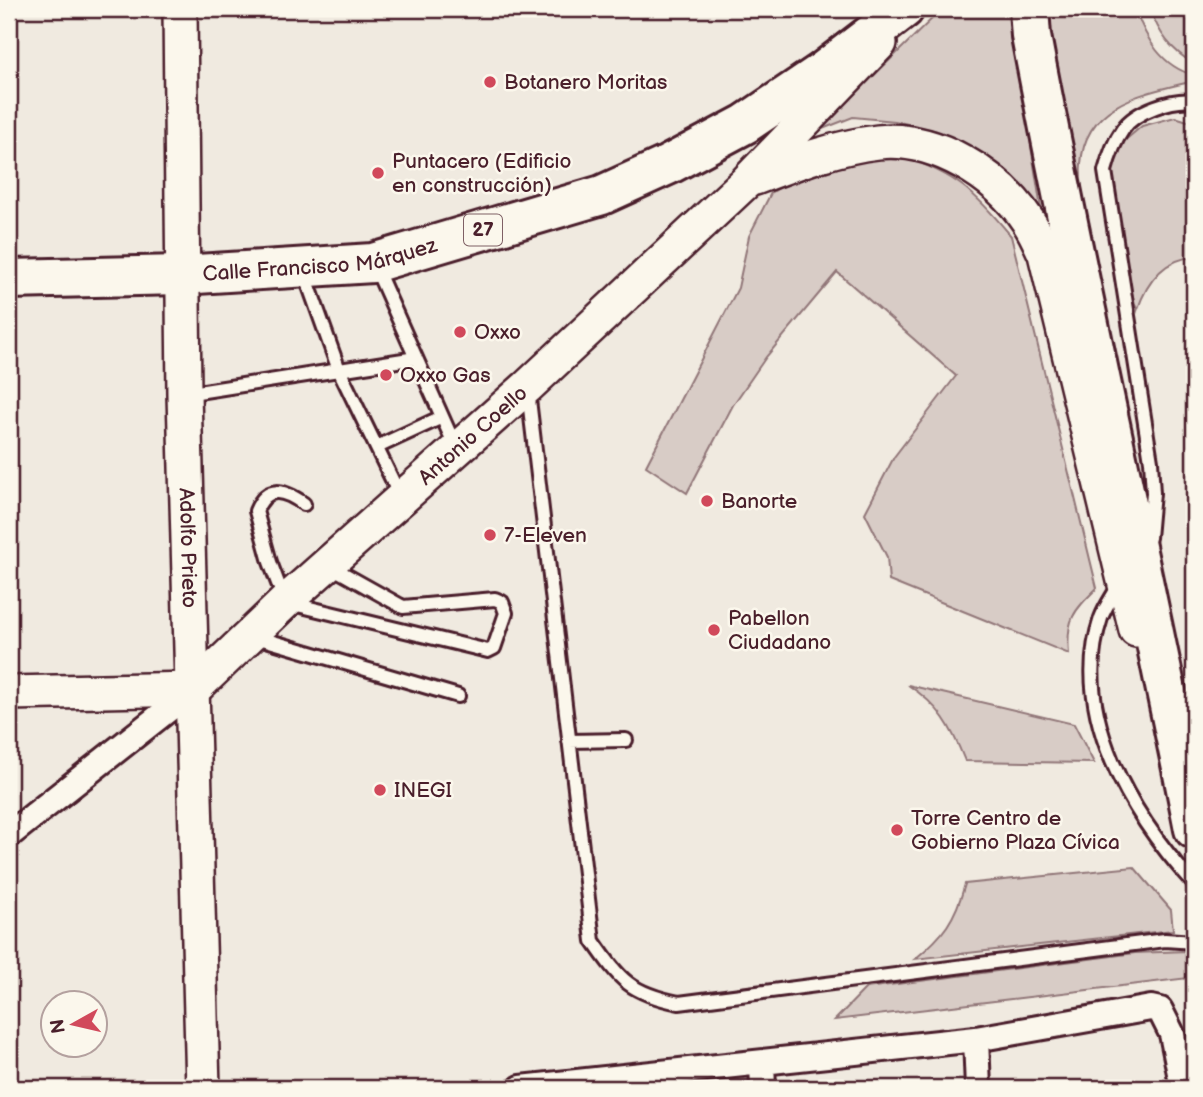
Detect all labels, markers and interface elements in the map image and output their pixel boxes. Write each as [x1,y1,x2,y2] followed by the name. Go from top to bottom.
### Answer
[504,70,667,95] place label: Botanero Moritas
[482,74,498,90] marker: Botanero Moritas
[392,149,571,198] place label: Puntacero (Edificio en construcción)
[370,165,386,181] marker: Puntacero (Edificio en construcción)
[464,214,502,246] road number: 27
[202,232,441,286] street label: Calle Francisco Márquez
[474,320,521,345] place label: Oxxo
[452,324,468,340] marker: Oxxo
[400,363,491,388] place label: Oxxo Gas
[378,367,394,383] marker: Oxxo Gas
[413,380,532,490] street label: Antonio Coello
[174,487,202,608] street label: Adolfo Prieto
[721,489,797,514] place label: Banorte
[699,493,715,509] marker: Banorte
[504,523,587,548] place label: 7-Eleven
[482,527,498,543] marker: 7-Eleven
[728,606,831,655] place label: Pabellon Ciudadano
[706,622,722,638] marker: Pabellon Ciudadano
[394,778,452,803] place label: INEGI
[372,782,388,798] marker: INEGI
[911,806,1120,855] place label: Torre Centro de Gobierno Plaza Cívica
[889,822,905,838] marker: Torre Centro de Gobierno Plaza Cívica
[38,988,108,1058] north arrow
[46,1017,71,1035] text: N

